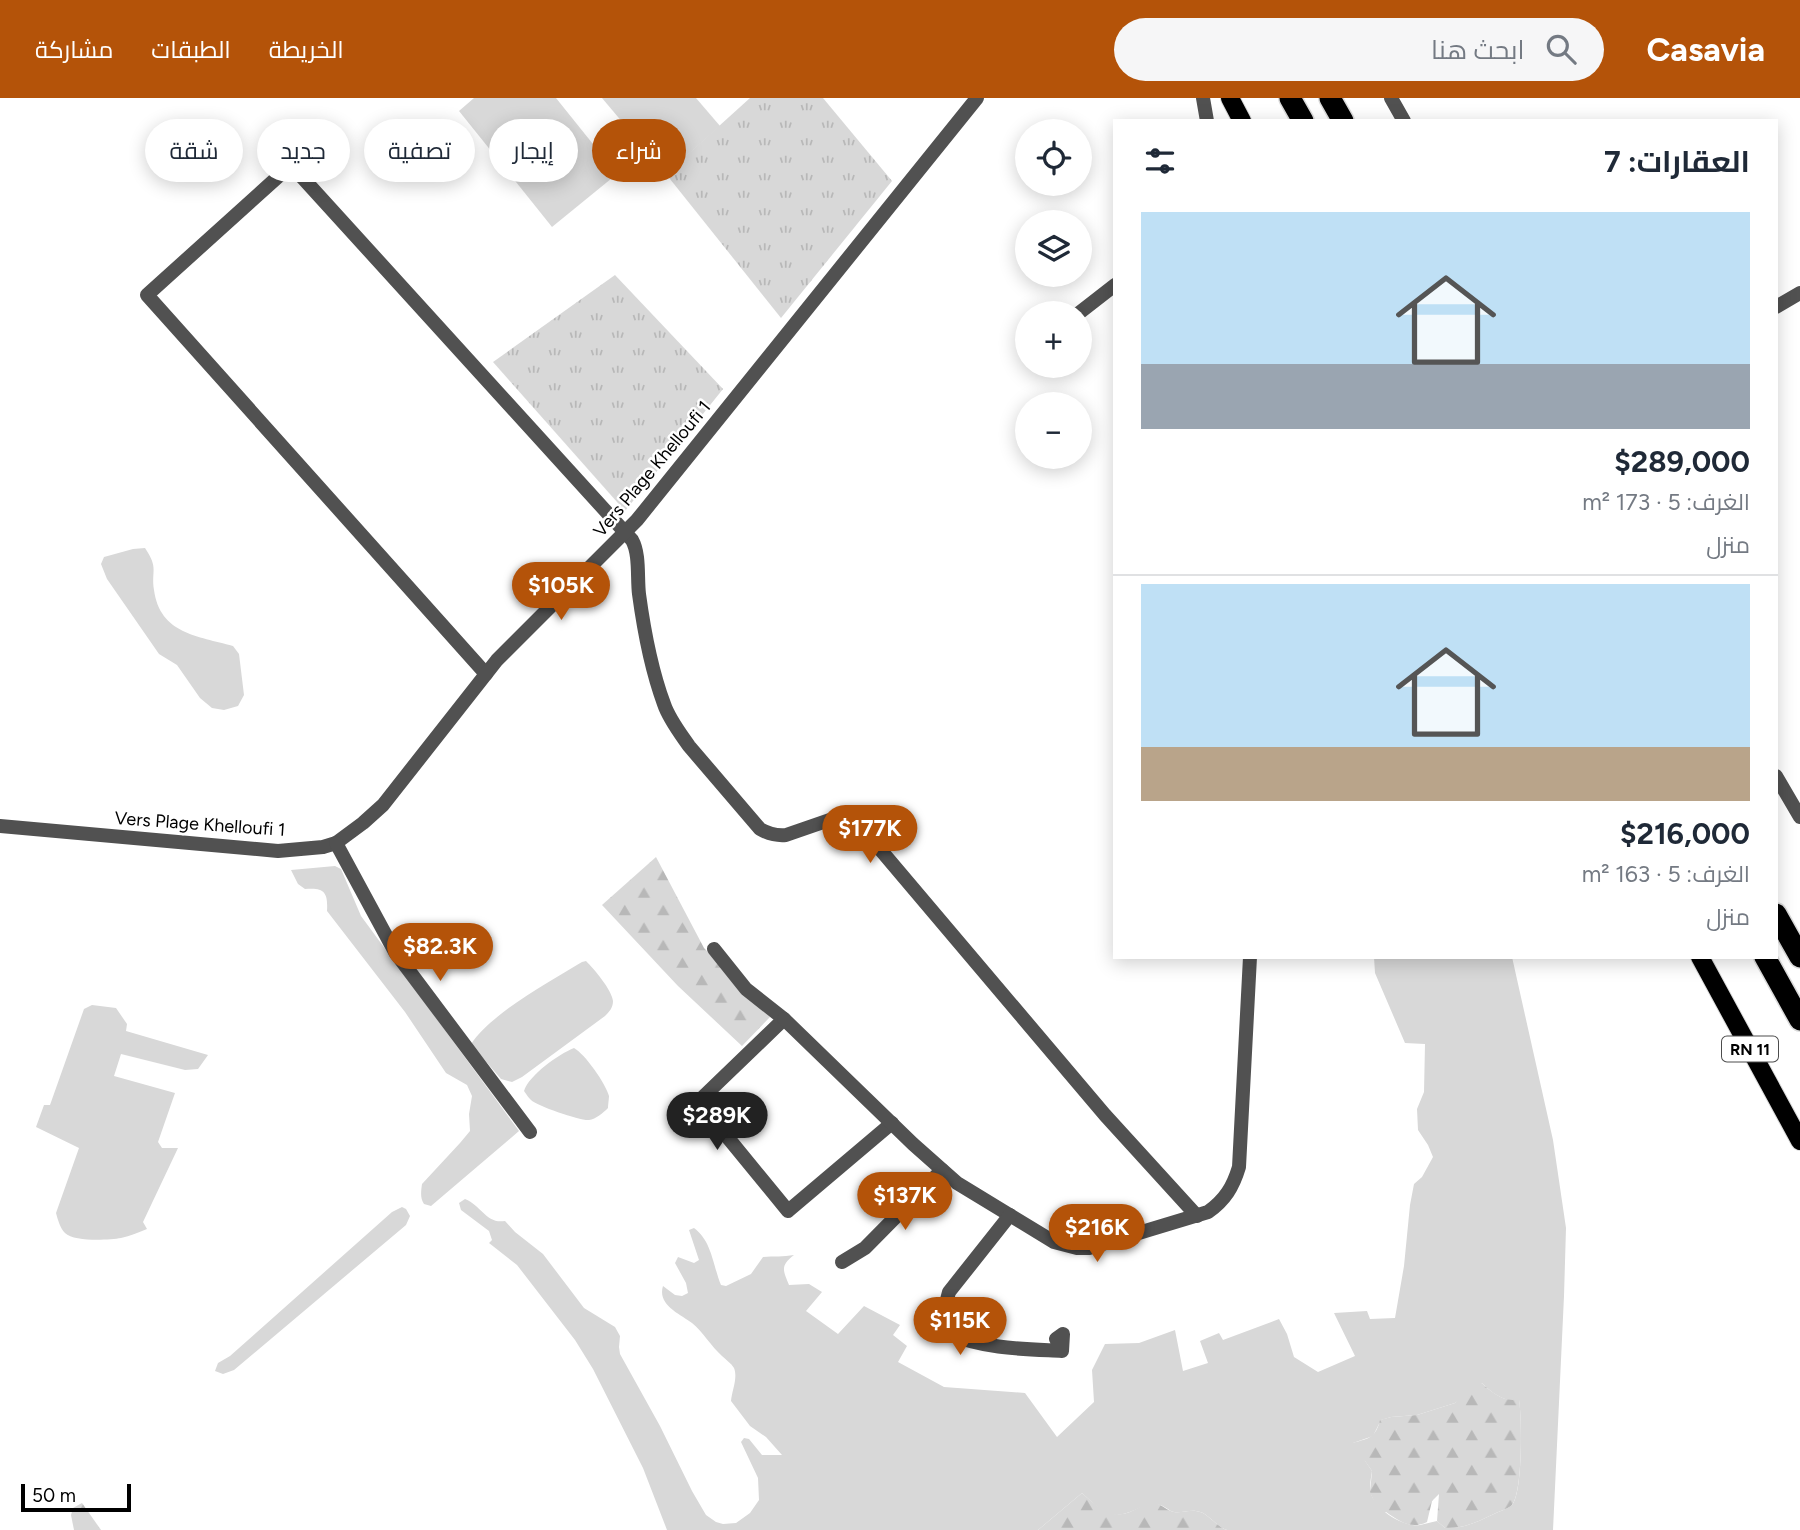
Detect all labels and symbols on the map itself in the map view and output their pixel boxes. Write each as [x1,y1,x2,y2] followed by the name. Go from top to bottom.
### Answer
[589,396,715,542] street label: Vers Plage Khelloufi 1
[512,562,610,622] pin: $105K
[821,806,919,865] pin: $177K
[114,807,286,841] street label: Vers Plage Khelloufi 1
[383,924,497,983] pin: $82.3K
[1722,1037,1778,1062] road number: RN 11
[668,1093,766,1152] pin: $289K
[856,1172,954,1232] pin: $137K
[1048,1204,1146,1264] pin: $216K
[911,1298,1009,1357] pin: $115K
[21,1481,131,1513] scale bar

